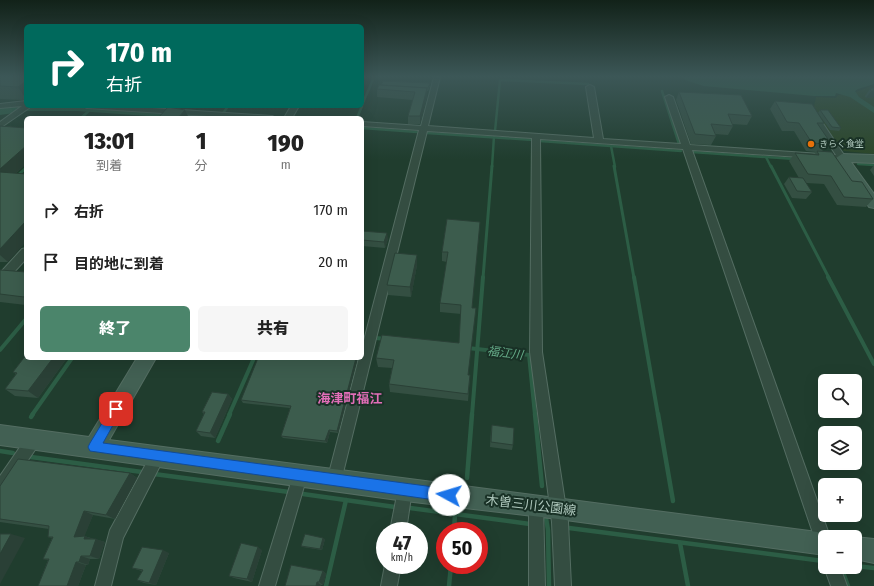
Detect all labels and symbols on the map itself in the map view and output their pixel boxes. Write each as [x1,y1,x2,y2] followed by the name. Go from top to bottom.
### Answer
[806,139,816,149] marker: きらく食堂
[819,139,864,149] place label: きらく食堂
[486,344,526,362] water label: 福江川
[317,391,383,406] district label: 海津町福江
[99,392,133,426] pin
[428,474,470,516] position arrow
[485,492,577,518] street label: 木曽三川公園線
[436,522,488,574] speed limit sign: 50

